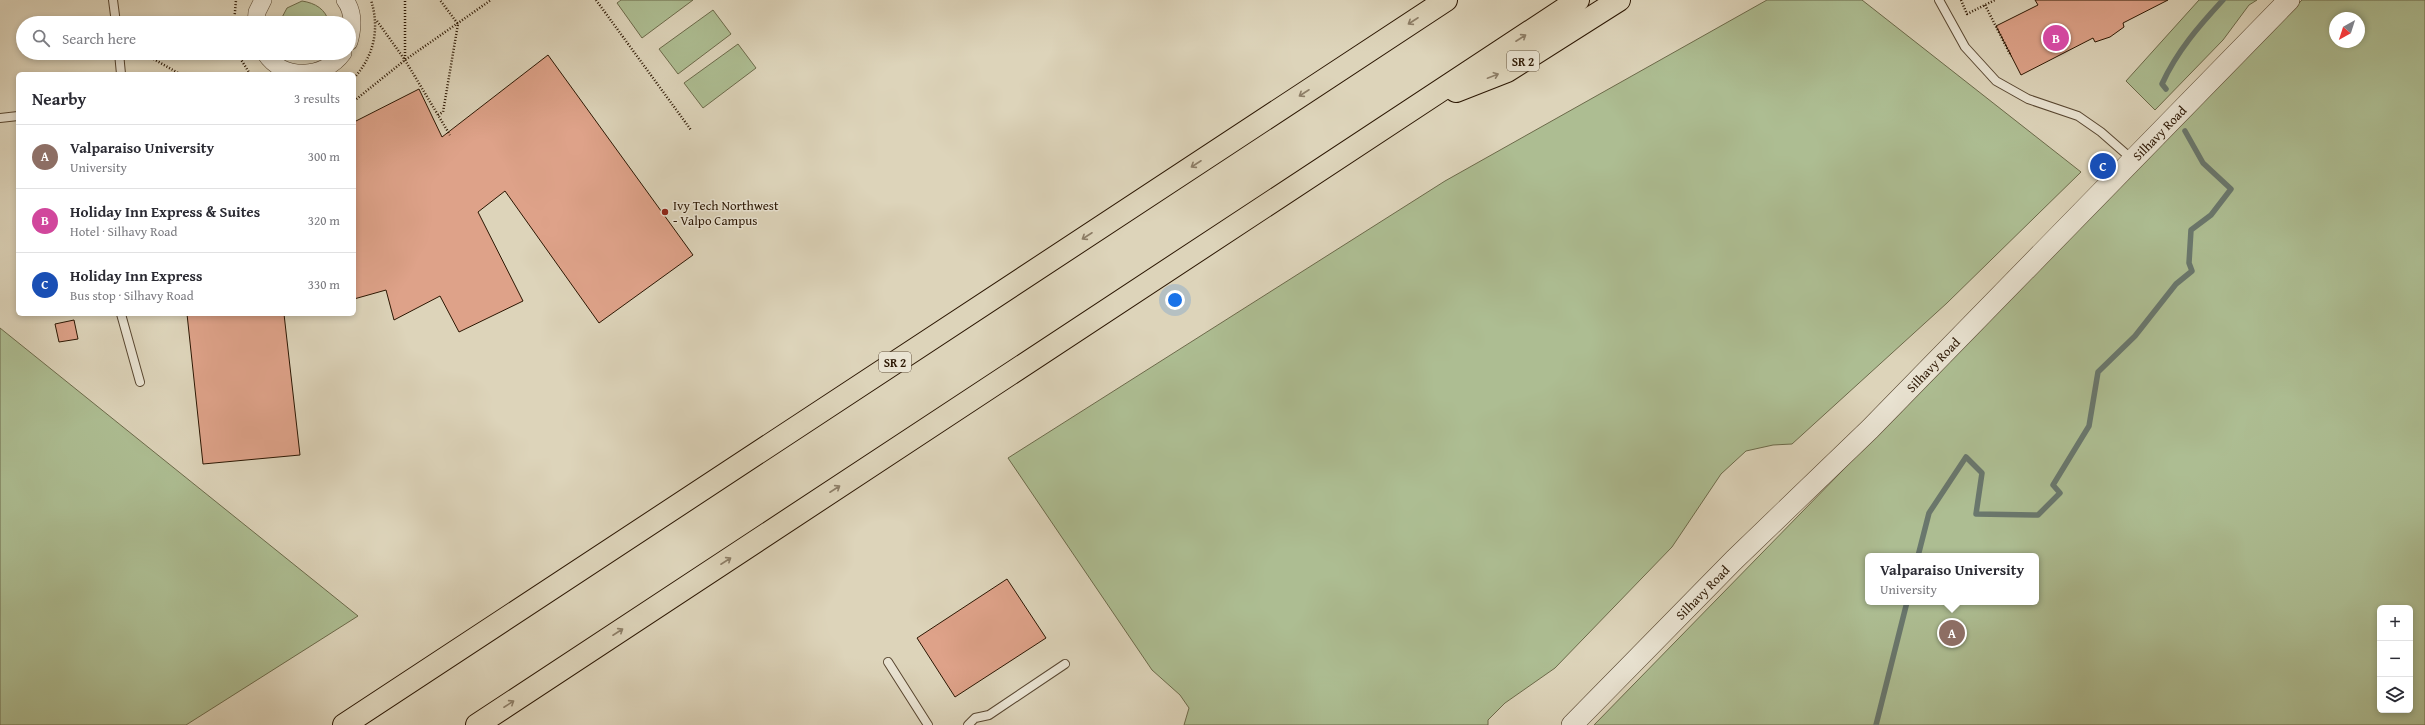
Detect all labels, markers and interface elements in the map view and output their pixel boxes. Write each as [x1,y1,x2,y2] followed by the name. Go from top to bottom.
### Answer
[2329,12,2365,48] north arrow
[16,16,356,60] search box
[1407,18,1419,26] one-way arrow
[2043,23,2069,53] pin: B
[30,27,52,49] icon: search
[62,28,136,49] text: Search here
[1515,34,1526,42] one-way arrow
[1507,51,1539,71] road number: SR 2
[1487,72,1499,80] one-way arrow
[32,86,86,111] text: Nearby
[294,89,340,108] text: 3 results
[1299,89,1310,97] one-way arrow
[2128,101,2191,165] street label: Silhavy Road
[70,137,214,158] text: Valparaiso University
[41,147,49,166] text: A
[308,147,340,166] text: 300 m
[2090,151,2116,181] pin: C
[70,158,127,177] text: University
[1190,161,1202,169] one-way arrow
[673,196,779,230] place label: Ivy Tech Northwest - Valpo Campus
[70,201,260,222] text: Holiday Inn Express & Suites
[660,207,670,217] marker: Ivy Tech Northwest - Valpo Campus
[41,211,49,230] text: B
[308,211,340,230] text: 320 m
[70,222,177,241] text: Hotel · Silhavy Road
[1082,232,1093,240] one-way arrow
[70,265,202,286] text: Holiday Inn Express
[41,275,49,294] text: C
[308,275,340,294] text: 330 m
[70,286,194,305] text: Bus stop · Silhavy Road
[1165,290,1185,310] your location
[1902,333,1964,396] street label: Silhavy Road
[879,352,911,372] road number: SR 2
[829,485,840,493] one-way arrow
[1865,553,2039,605] popup
[720,556,732,564] one-way arrow
[1880,559,2024,580] text: Valparaiso University
[1671,561,1734,624] street label: Silhavy Road
[1880,580,1937,599] text: University
[2377,605,2413,713] map controls
[2377,605,2413,641] button: +
[1939,618,1965,648] pin: A
[612,628,623,636] one-way arrow
[2377,641,2413,677] button: −
[2377,677,2413,713] button: layers
[503,699,515,707] one-way arrow

